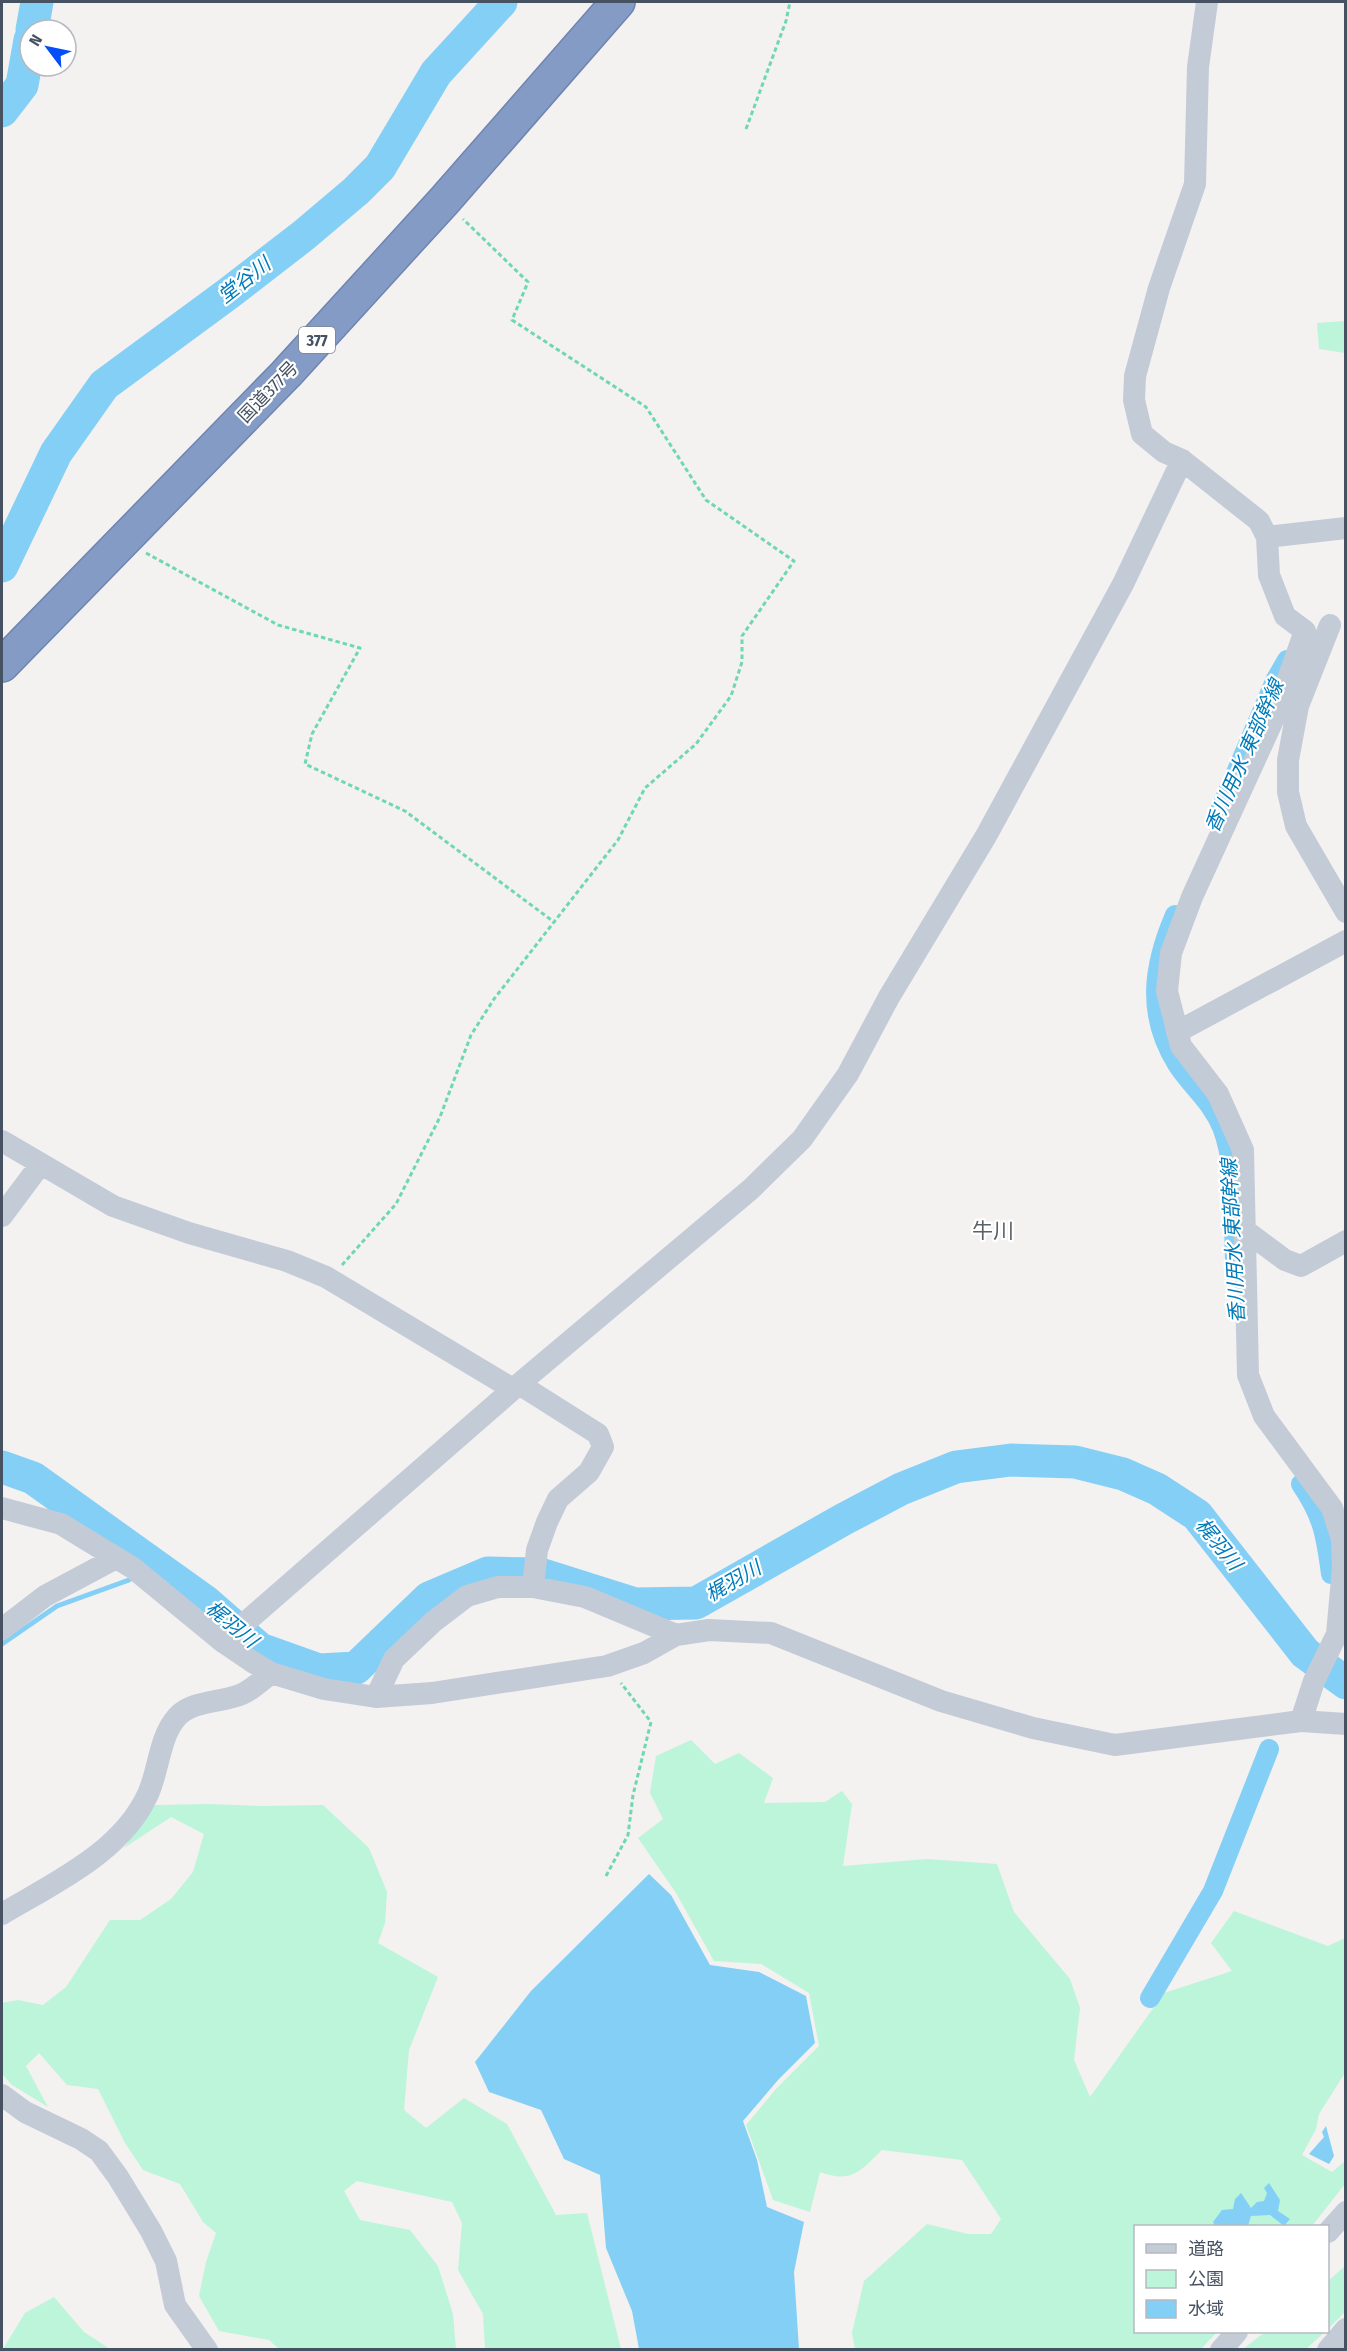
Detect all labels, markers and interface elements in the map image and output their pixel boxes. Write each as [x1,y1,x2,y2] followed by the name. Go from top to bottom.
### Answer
[18,18,78,78] north arrow
[25,31,46,49] text: N
[213,251,277,308] water label: 堂谷川
[299,327,335,353] road number: 377
[233,357,303,427] street label: 国道377号
[1200,673,1290,836] water label: 香川用水 東部幹線
[1217,1155,1249,1324] water label: 香川用水 東部幹線
[972,1218,1014,1244] district label: 牛川
[1191,1513,1248,1576] water label: 梶羽川
[701,1555,767,1606] water label: 梶羽川
[201,1596,264,1654] water label: 梶羽川
[1134,2225,1329,2333] legend
[1188,2238,1224,2260] text: 道路
[1188,2268,1224,2290] text: 公園
[1188,2298,1224,2320] text: 水域

